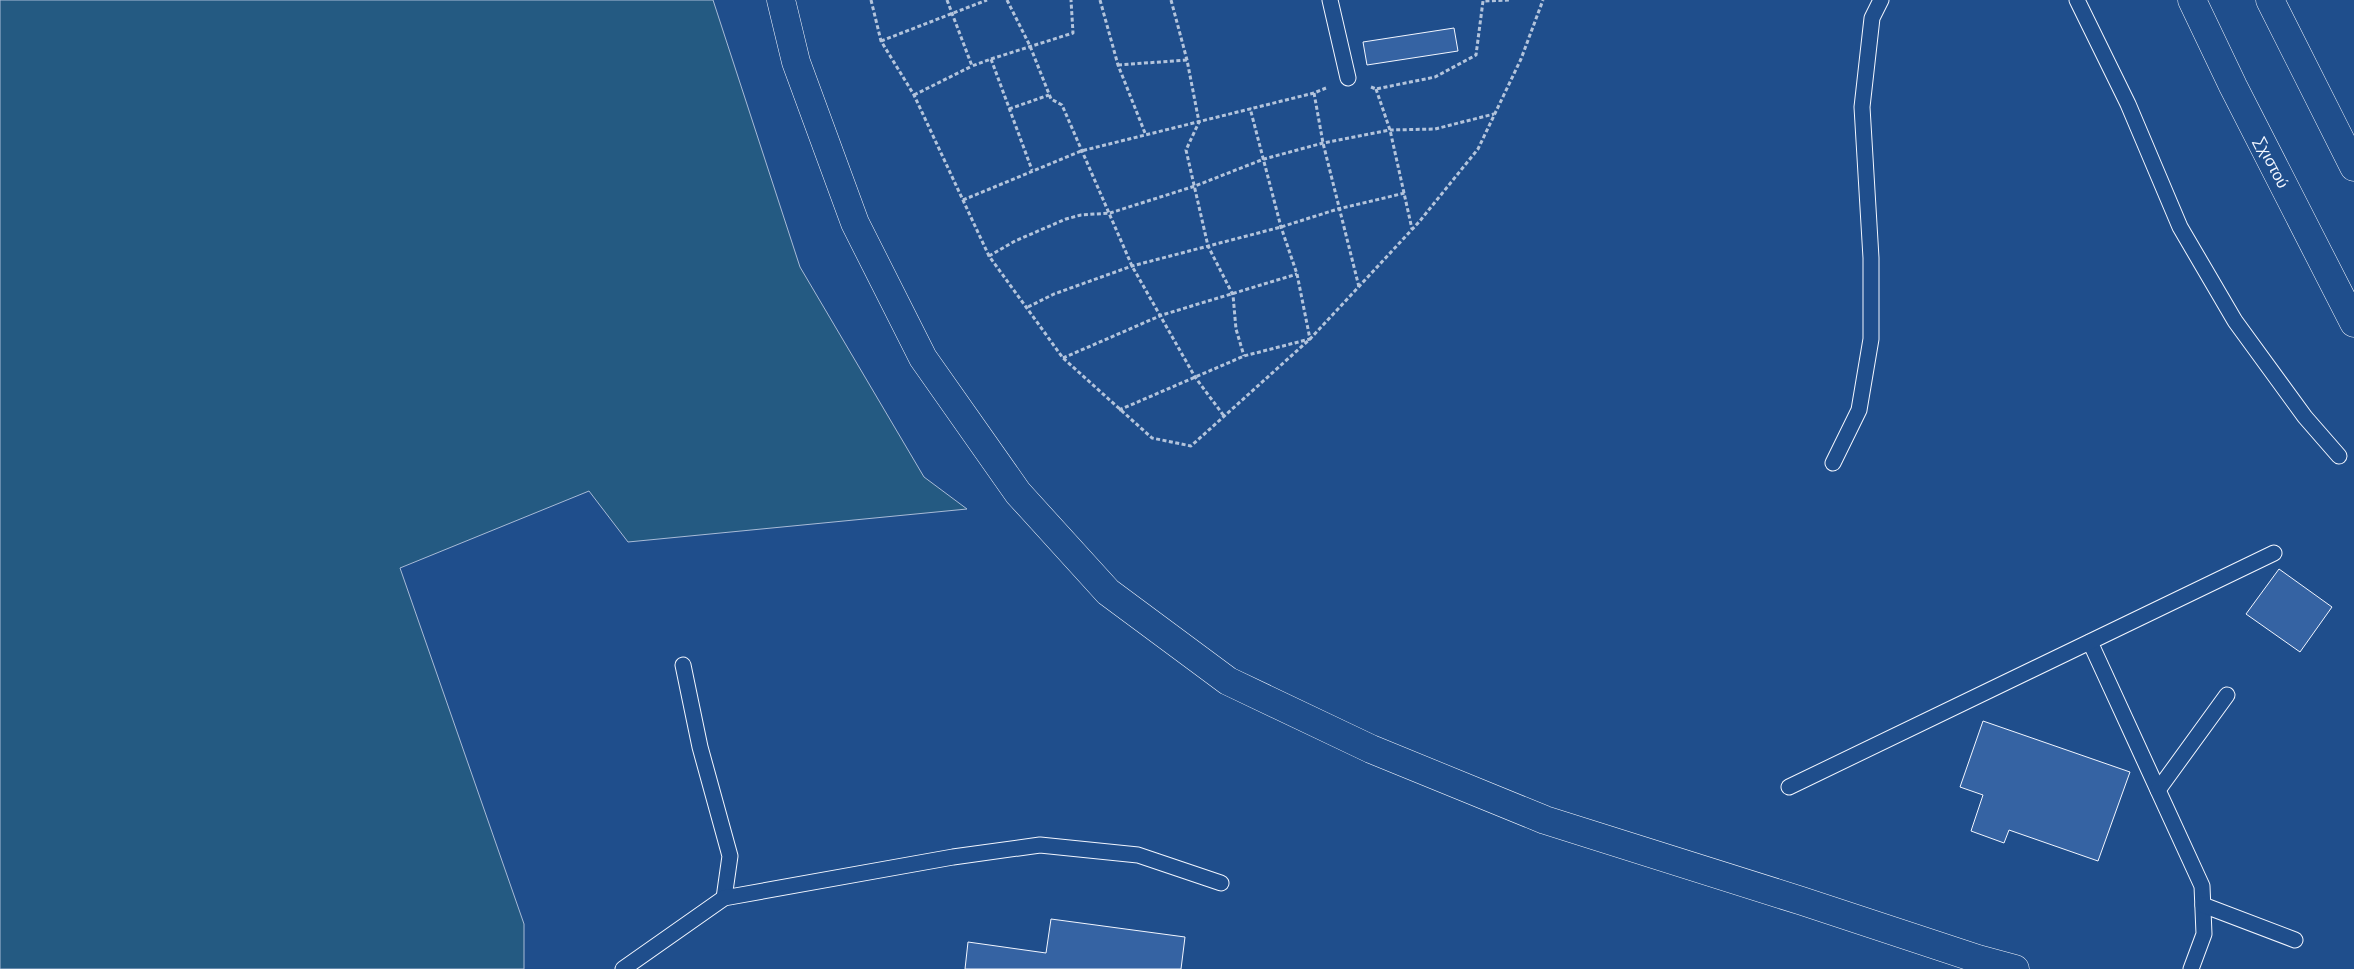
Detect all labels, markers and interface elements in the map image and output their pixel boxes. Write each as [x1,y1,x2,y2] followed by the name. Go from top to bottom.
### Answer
[2249,133,2293,192] street label: Σχιστού

